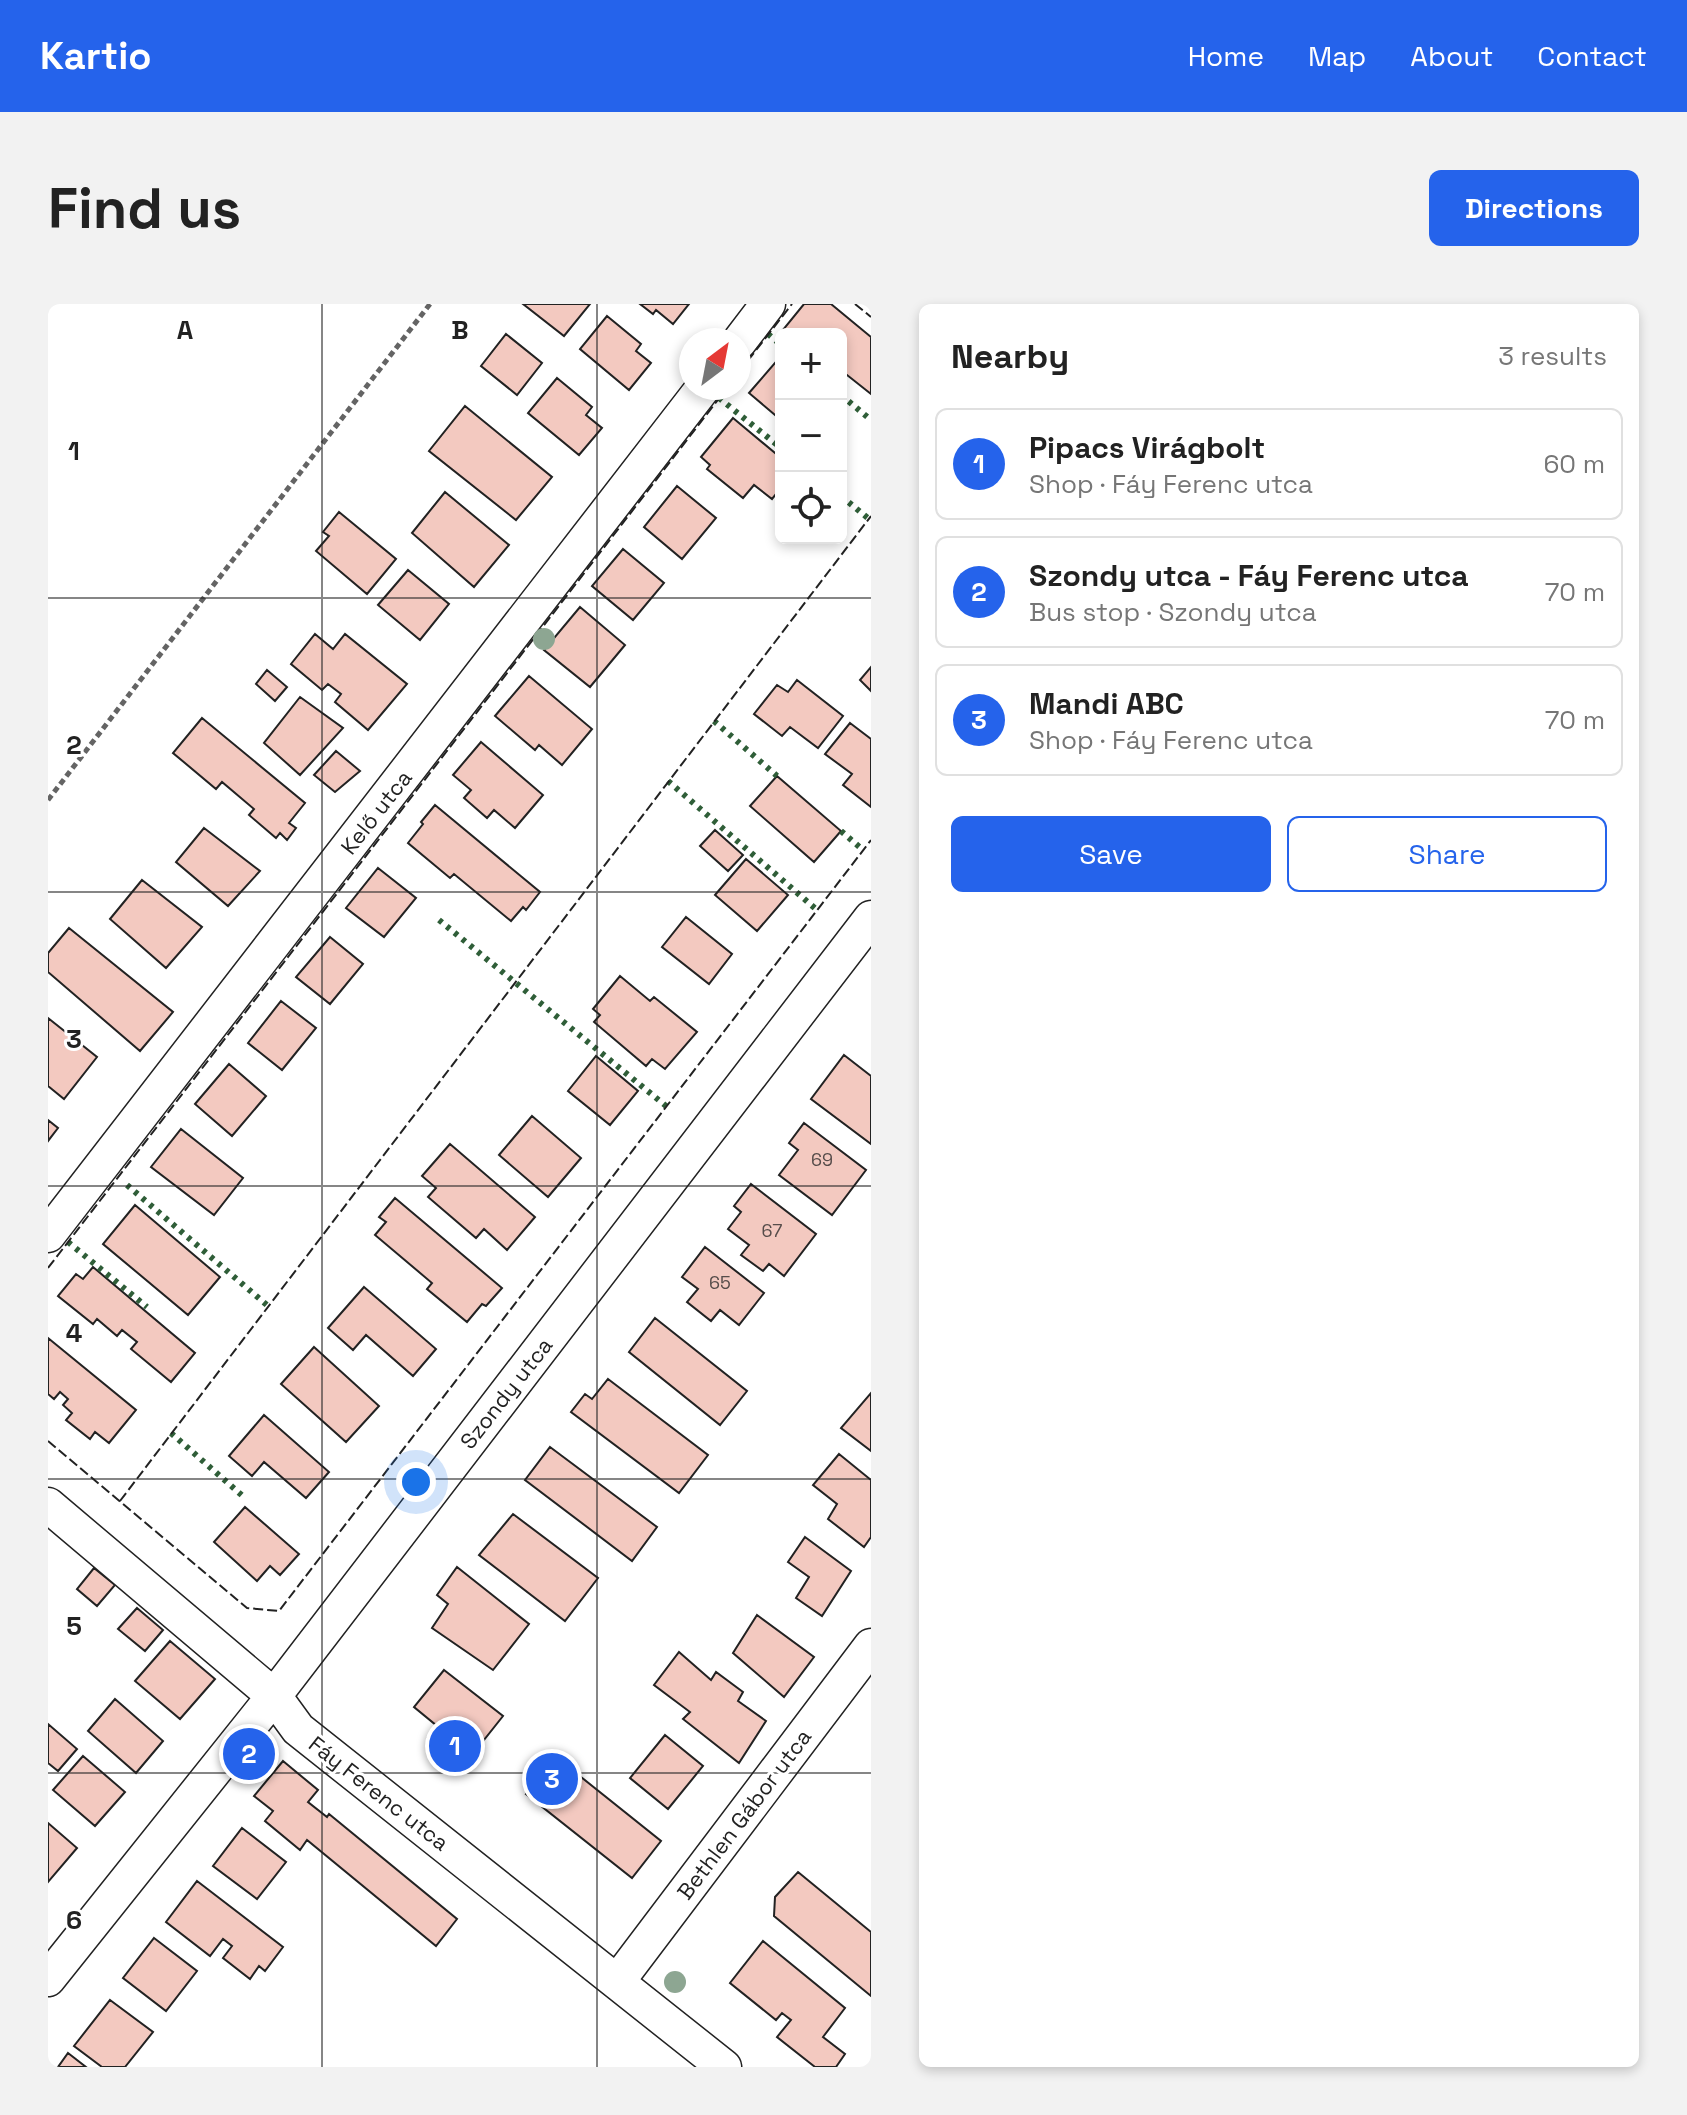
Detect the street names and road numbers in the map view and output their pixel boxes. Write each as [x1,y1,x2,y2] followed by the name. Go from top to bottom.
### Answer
[334,764,418,860] street label: Kelő utca
[454,1331,558,1454] street label: Szondy utca
[671,1723,817,1905] street label: Bethlen Gábor utca
[303,1730,455,1857] street label: Fáy Ferenc utca

